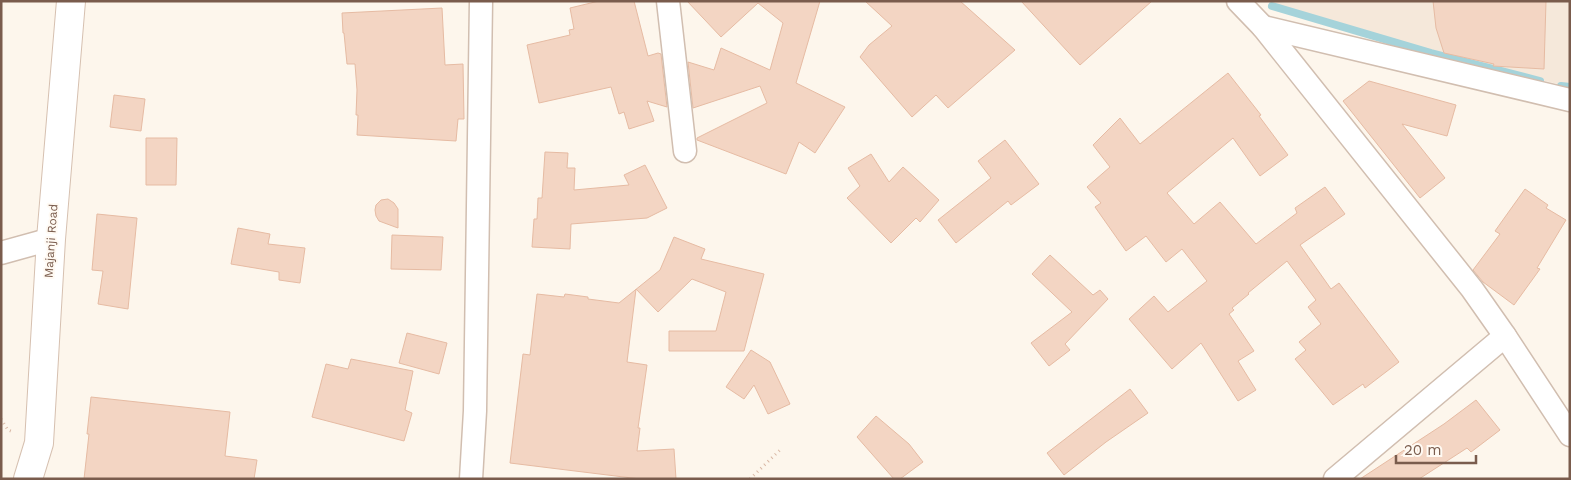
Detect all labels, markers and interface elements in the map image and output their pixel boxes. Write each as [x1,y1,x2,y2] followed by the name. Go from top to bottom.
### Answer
[41,204,61,278] street label: Majanji Road
[1396,432,1476,464] scale bar
[1404,441,1442,459] text: 20 m

